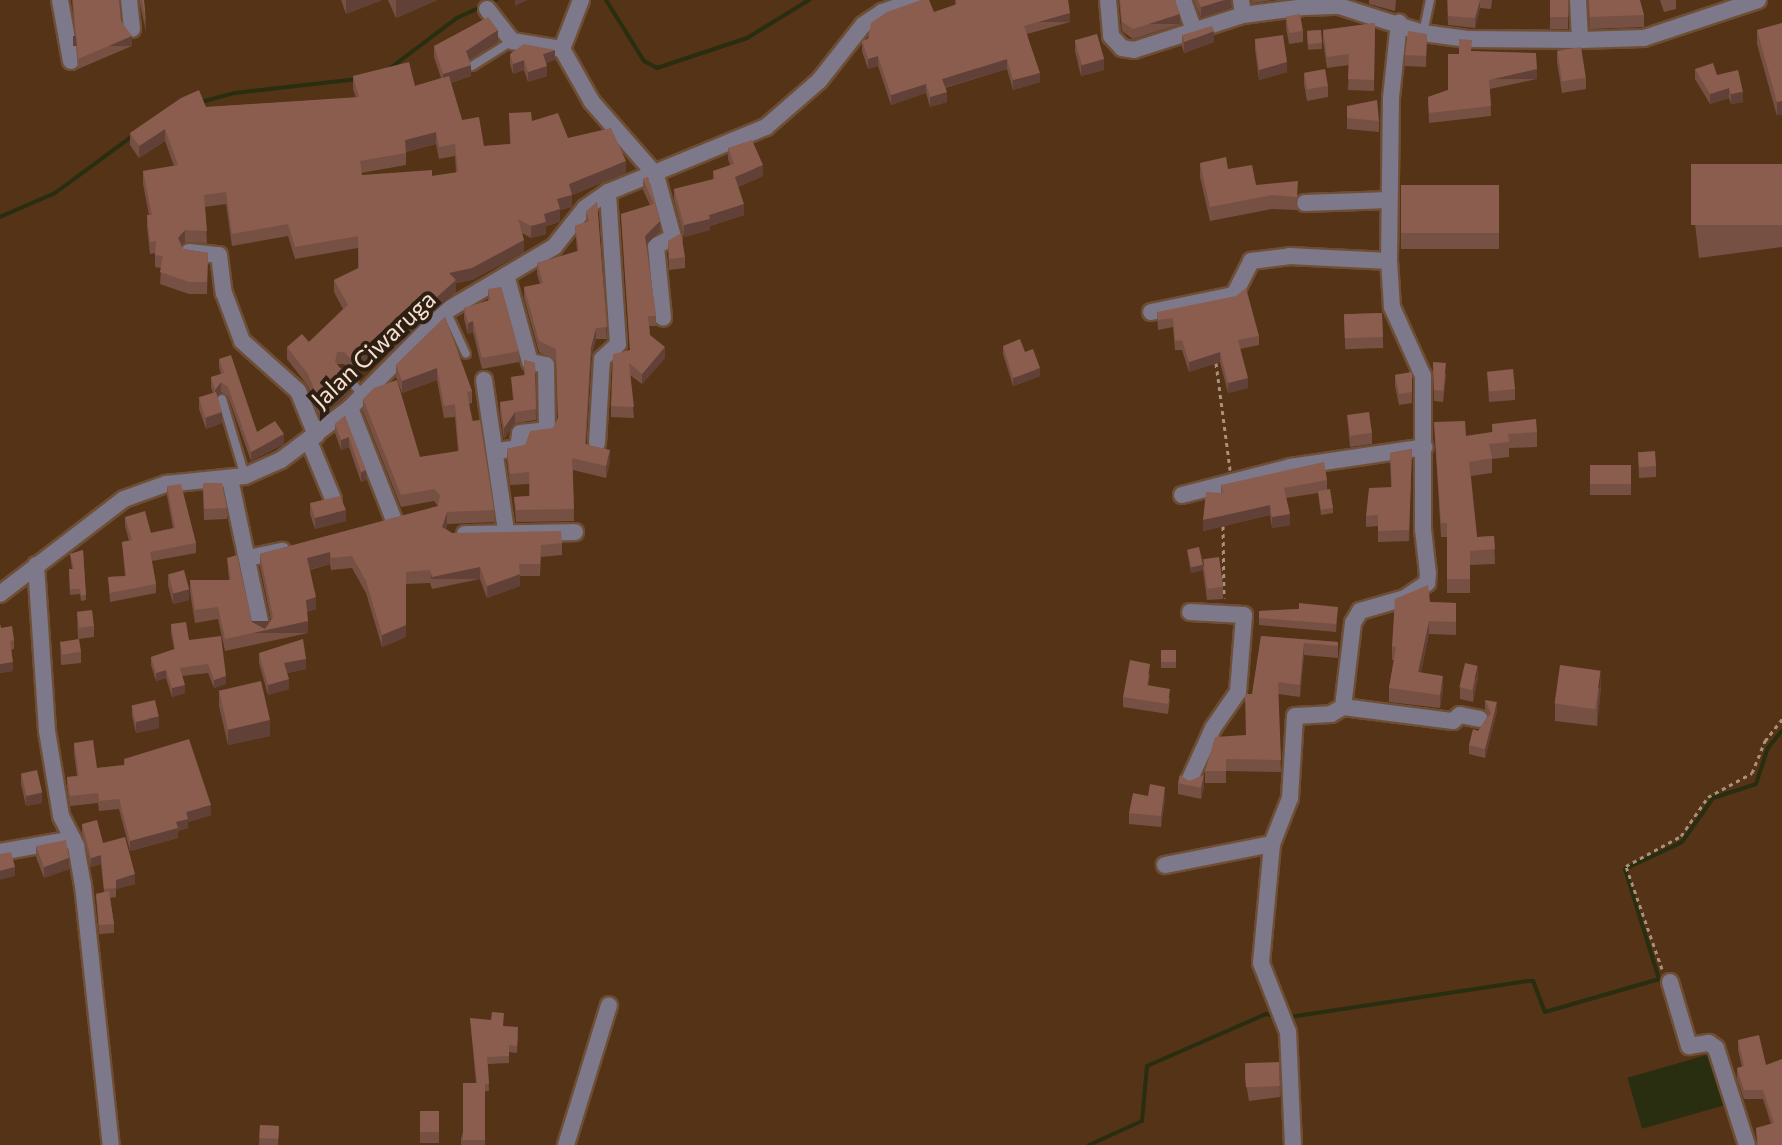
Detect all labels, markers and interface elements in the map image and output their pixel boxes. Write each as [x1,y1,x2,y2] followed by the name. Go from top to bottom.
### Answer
[305,284,441,414] street label: Jalan Ciwaruga

